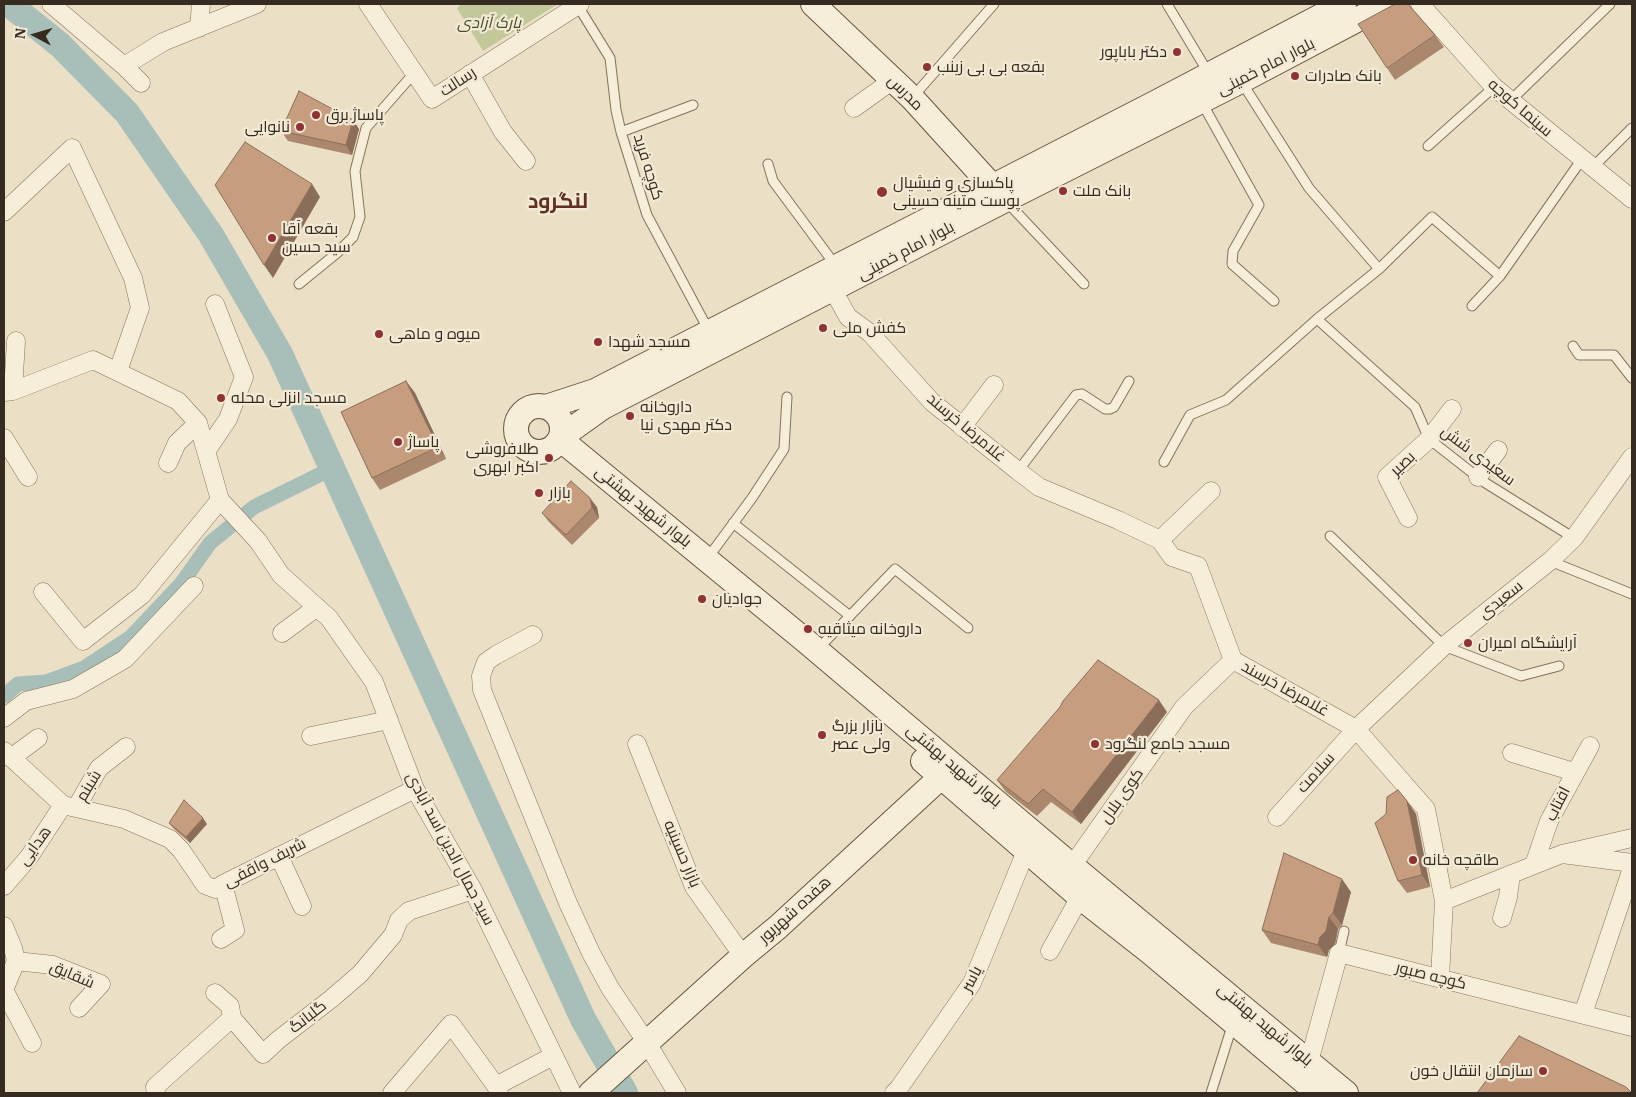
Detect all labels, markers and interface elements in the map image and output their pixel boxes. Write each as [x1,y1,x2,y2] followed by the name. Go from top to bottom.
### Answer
[10,10,60,60] north arrow
[457,13,521,33] park label: پارک آزادی
[11,27,30,40] text: N
[1214,34,1318,100] street label: بلوار امام خمینی
[1100,42,1167,62] place label: دکتر باباپور
[1171,46,1183,58] marker: دکتر باباپور
[937,57,1045,77] place label: بقعه بی بی زینب
[921,61,933,73] marker: بقعه بی بی زینب
[436,63,480,101] street label: رسالت
[1305,66,1382,86] place label: بانک صادرات
[1289,70,1301,82] marker: بانک صادرات
[883,71,927,115] street label: مدرس
[1484,75,1556,141] street label: سینما کوچه
[326,105,384,125] place label: پاساژ برق
[310,109,322,121] marker: پاساژ برق
[245,117,290,137] place label: نانوایی
[294,121,306,133] marker: نانوایی
[629,131,667,203] street label: کوچه فرید
[893,173,1020,211] place label: پاکسازی و فیشیال پوست متینه حسینی
[1073,181,1131,201] place label: بانک ملت
[875,185,889,199] marker: پاکسازی و فیشیال پوست متینه حسینی
[1057,185,1069,197] marker: بانک ملت
[528,189,588,215] district label: لنگرود
[854,217,958,285] street label: بلوار امام خمینی
[282,219,351,257] place label: بقعه آقا سید حسین
[266,232,278,244] marker: بقعه آقا سید حسین
[833,318,906,338] place label: کفش ملی
[817,322,829,334] marker: کفش ملی
[389,324,481,344] place label: میوه و ماهی
[373,328,385,340] marker: میوه و ماهی
[608,332,691,352] place label: مسجد شهدا
[592,336,604,348] marker: مسجد شهدا
[231,388,347,408] place label: مسجد انزلی محله
[923,389,1009,467] street label: غلامرضا خرسند
[215,392,227,404] marker: مسجد انزلی محله
[640,397,732,435] place label: داروخانه دکتر مهدی نیا
[624,410,636,422] marker: داروخانه دکتر مهدی نیا
[1437,422,1519,490] street label: سعیدی شش
[408,432,439,452] place label: پاساژ
[392,436,404,448] marker: پاساژ
[466,439,539,477] place label: طلافروشی اکبر ابهری
[1386,448,1420,480] street label: بصیر
[543,452,555,464] marker: طلافروشی اکبر ابهری
[591,462,695,552] street label: بلوار شهید بهشتی
[549,483,571,503] place label: بازار
[533,487,545,499] marker: بازار
[1475,577,1527,623] street label: سعیدی
[712,589,762,609] place label: جوادیان
[696,593,708,605] marker: جوادیان
[818,619,922,639] place label: داروخانه میثاقیه
[802,623,814,635] marker: داروخانه میثاقیه
[1478,633,1577,653] place label: آرایشگاه امیران
[1462,637,1474,649] marker: آرایشگاه امیران
[1238,657,1332,721] street label: غلامرضا خرسند
[832,716,890,754] place label: بازار بزرگ ولی عصر
[902,720,1006,812] street label: بلوار شهید بهشتی
[816,729,828,741] marker: بازار بزرگ ولی عصر
[1105,734,1230,754] place label: مسجد جامع لنگرود
[1089,738,1101,750] marker: مسجد جامع لنگرود
[1293,749,1339,797] street label: سلامت
[1096,765,1148,827] street label: کوی بلال
[72,767,106,805] street label: شبنم
[401,769,499,929] street label: سید جمال الدین اسد آبادی
[1541,784,1575,824] street label: افتاب
[659,817,705,891] street label: بازار حسینیه
[14,823,56,869] street label: هدایی
[221,834,309,892] street label: شریف واقفی
[1423,850,1499,870] place label: طاقچه خانه
[1407,854,1419,866] marker: طاقچه خانه
[755,872,835,948] street label: هفده شهریور
[47,957,97,993] street label: شقایق
[1394,958,1468,994] street label: کوچه صبور
[957,963,987,995] street label: یاسر
[1213,979,1317,1071] street label: بلوار شهید بهشتی
[285,996,331,1038] street label: گلبانگ
[1410,1061,1533,1081] place label: سازمان انتقال خون
[1537,1065,1549,1077] marker: سازمان انتقال خون

